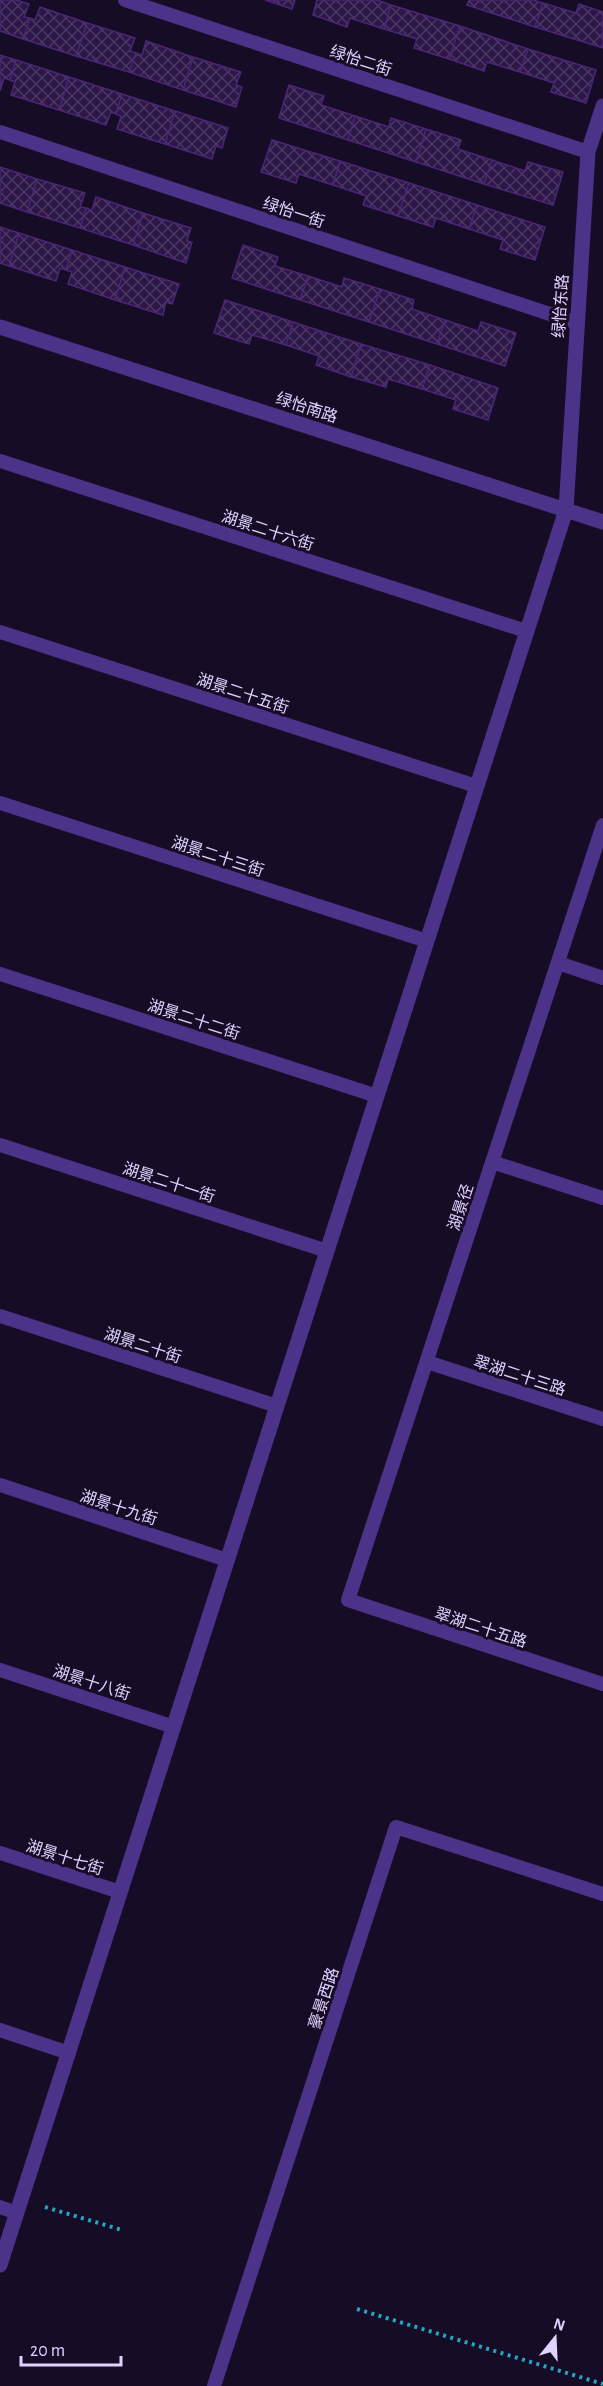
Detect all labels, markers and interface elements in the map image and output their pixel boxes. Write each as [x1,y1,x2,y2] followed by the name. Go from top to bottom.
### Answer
[328,43,394,78] street label: 绿怡二街
[261,195,327,230] street label: 绿怡一街
[550,274,571,339] street label: 绿怡东路
[274,390,340,425] street label: 绿怡南路
[220,508,316,553] street label: 湖景二十六街
[195,671,291,716] street label: 湖景二十五街
[170,834,266,879] street label: 湖景二十三街
[146,997,242,1042] street label: 湖景二十二街
[121,1160,217,1205] street label: 湖景二十一街
[445,1182,476,1233] street label: 湖景径
[102,1325,184,1366] street label: 湖景二十街
[472,1353,568,1398] street label: 翠湖二十三路
[78,1487,160,1528] street label: 湖景十九街
[433,1605,529,1650] street label: 翠湖二十五路
[51,1662,133,1703] street label: 湖景十八街
[24,1837,106,1878] street label: 湖景十七街
[306,1965,341,2031] street label: 豪景西路
[525,2308,585,2368] north arrow
[552,2315,567,2334] text: N
[21,2329,122,2367] scale bar
[30,2342,65,2360] text: 20 m

